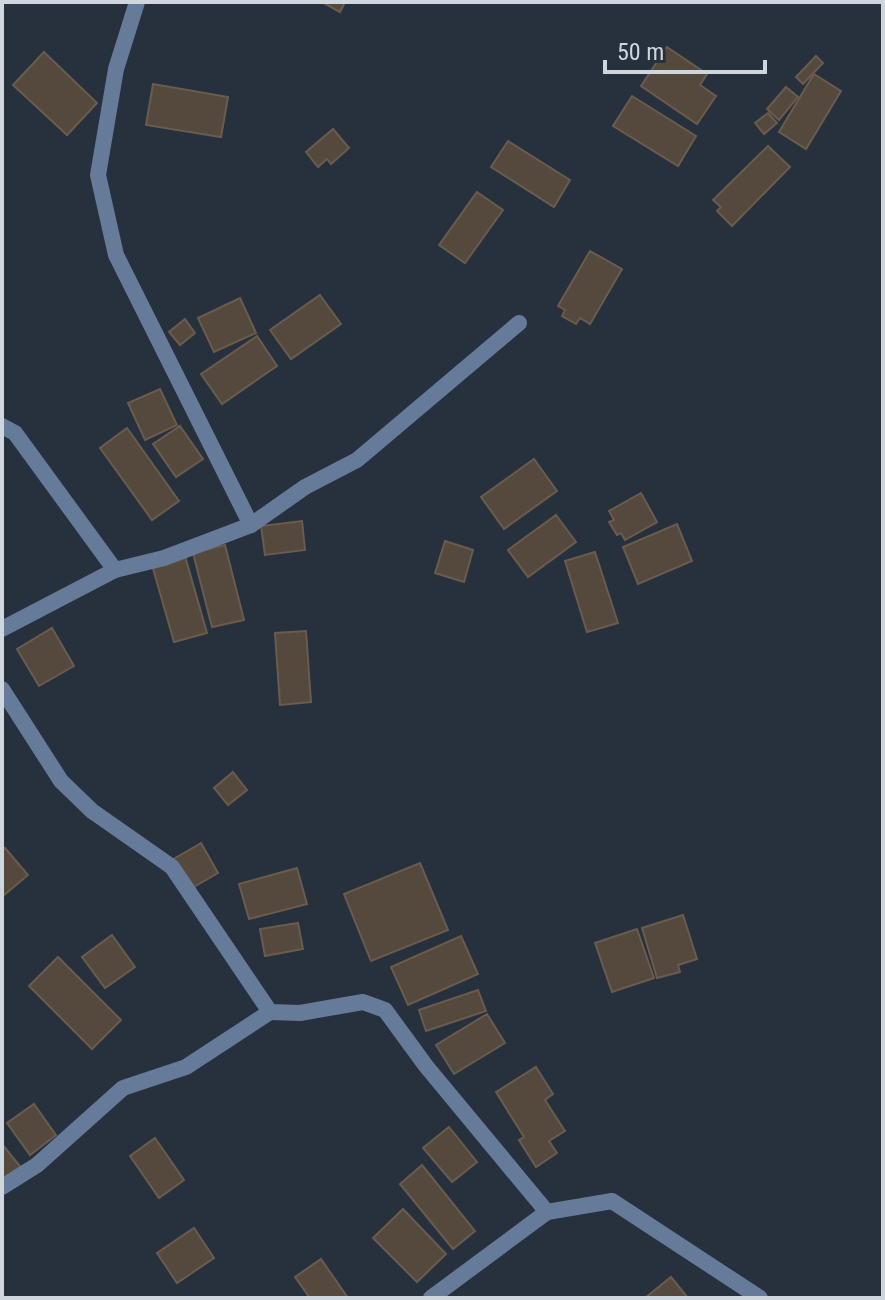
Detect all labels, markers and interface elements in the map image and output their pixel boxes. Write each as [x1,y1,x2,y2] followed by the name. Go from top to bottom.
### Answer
[605,24,765,74] scale bar
[617,38,664,66] text: 50 m

